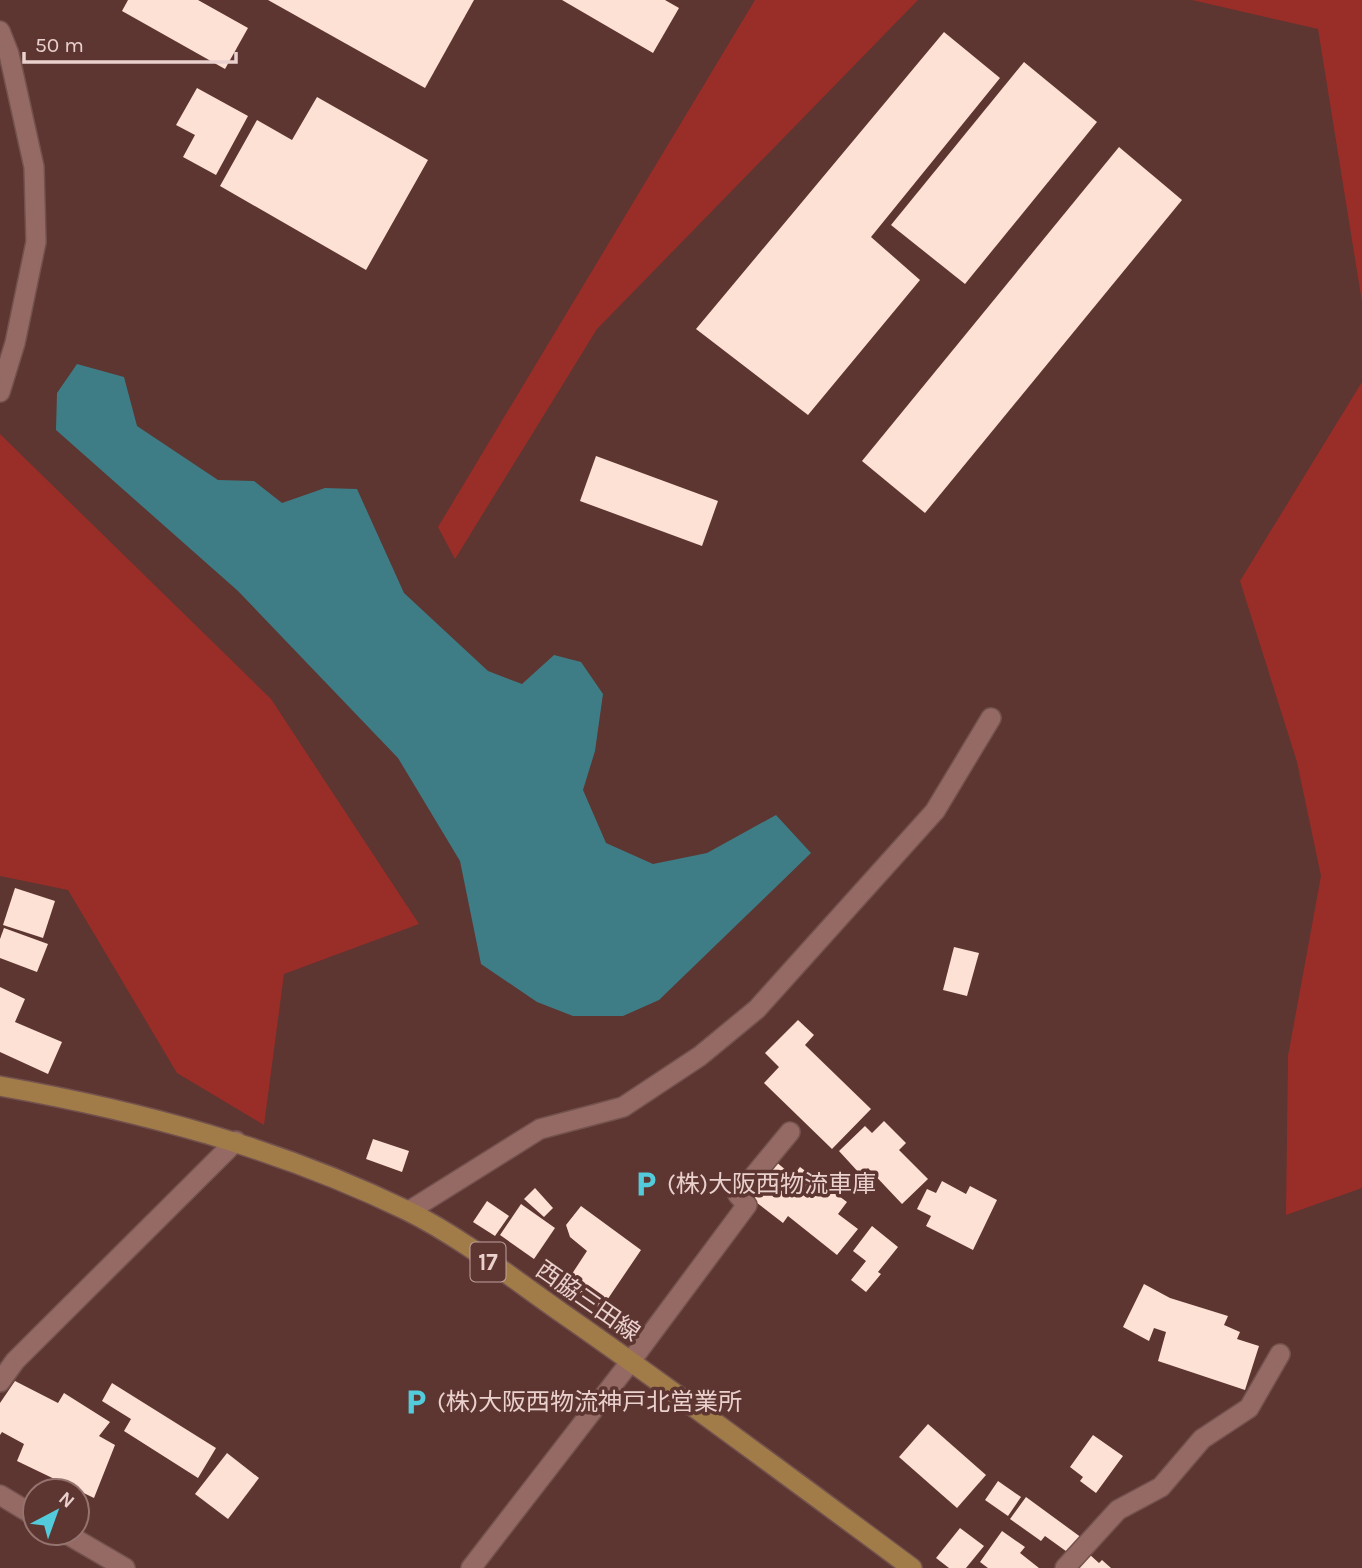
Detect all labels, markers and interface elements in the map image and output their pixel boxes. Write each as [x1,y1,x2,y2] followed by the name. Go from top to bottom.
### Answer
[24,21,236,65] scale bar
[35,33,84,57] text: 50 m
[631,1169,661,1199] parking icon: (株)大阪西物流車庫
[667,1170,876,1198] place label: (株)大阪西物流車庫
[470,1242,505,1282] road number: 17
[531,1255,645,1347] street label: 西脇三田線
[401,1387,431,1417] parking icon: (株)大阪西物流神戸北営業所
[437,1388,742,1416] place label: (株)大阪西物流神戸北営業所
[21,1477,91,1547] north arrow
[54,1487,79,1513] text: N

